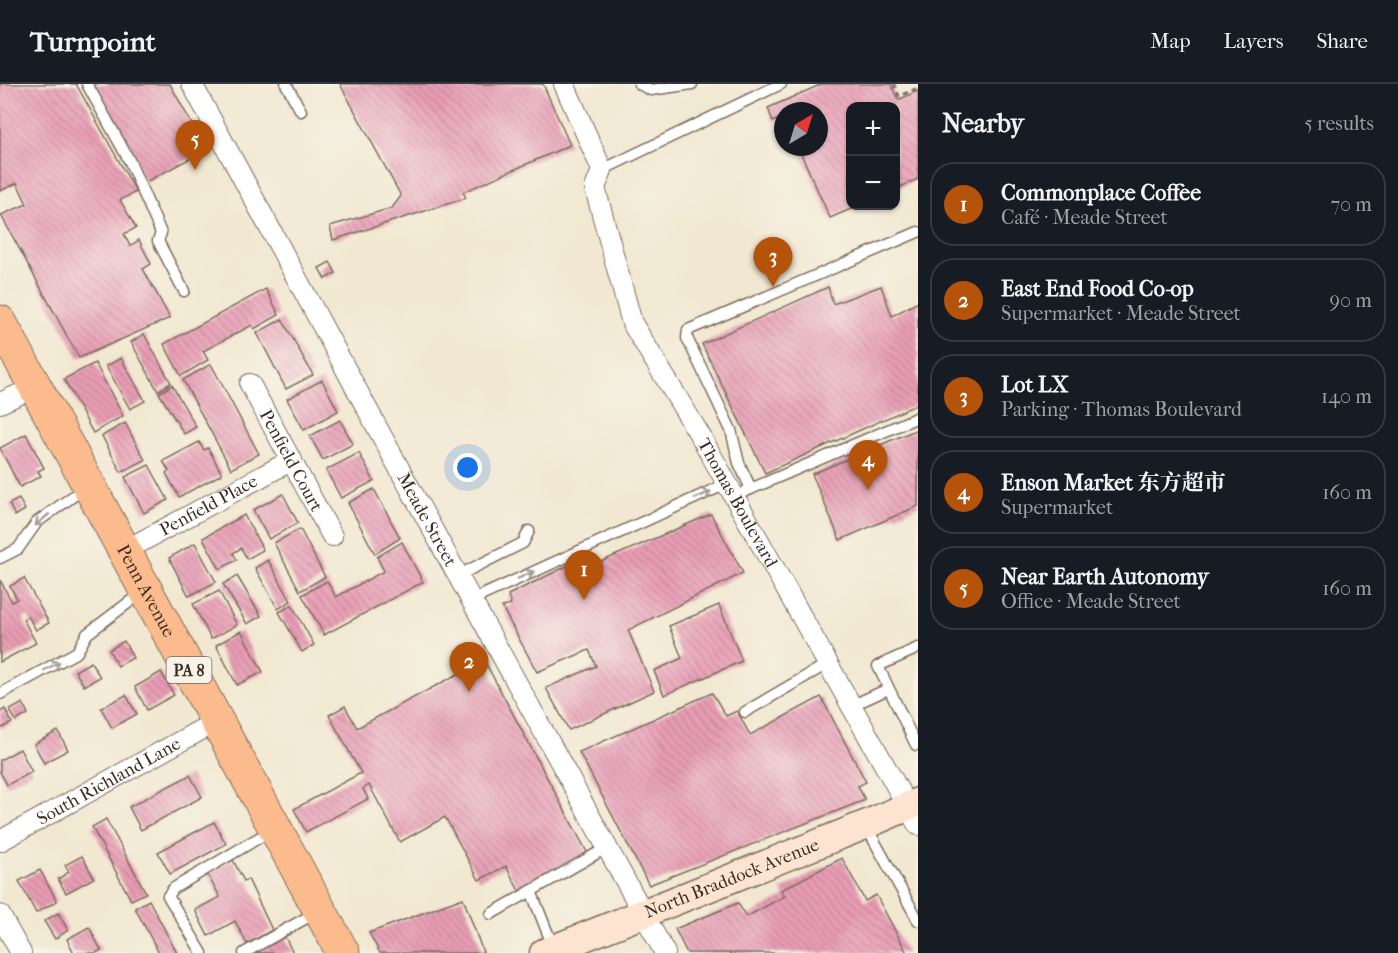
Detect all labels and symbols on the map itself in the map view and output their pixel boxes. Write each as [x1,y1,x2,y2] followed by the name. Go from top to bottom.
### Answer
[774,102,828,156] north arrow
[176,120,214,170] pin: 5
[754,238,792,287] pin: 3
[255,406,327,516] street label: Penfield Court
[693,435,782,571] street label: Thomas Boulevard
[848,440,888,490] pin: 4
[453,453,482,482] your location
[393,469,461,571] street label: Meade Street
[156,471,261,541] street label: Penfield Place
[694,488,712,500] one-way arrow
[34,513,50,526] one-way arrow
[112,541,179,641] street label: Penn Avenue
[564,550,604,600] pin: 1
[516,569,534,581] one-way arrow
[450,642,488,692] pin: 2
[166,657,212,683] road number: PA 8
[42,660,60,671] one-way arrow
[33,733,184,830] street label: South Richland Lane
[641,834,822,923] street label: North Braddock Avenue

